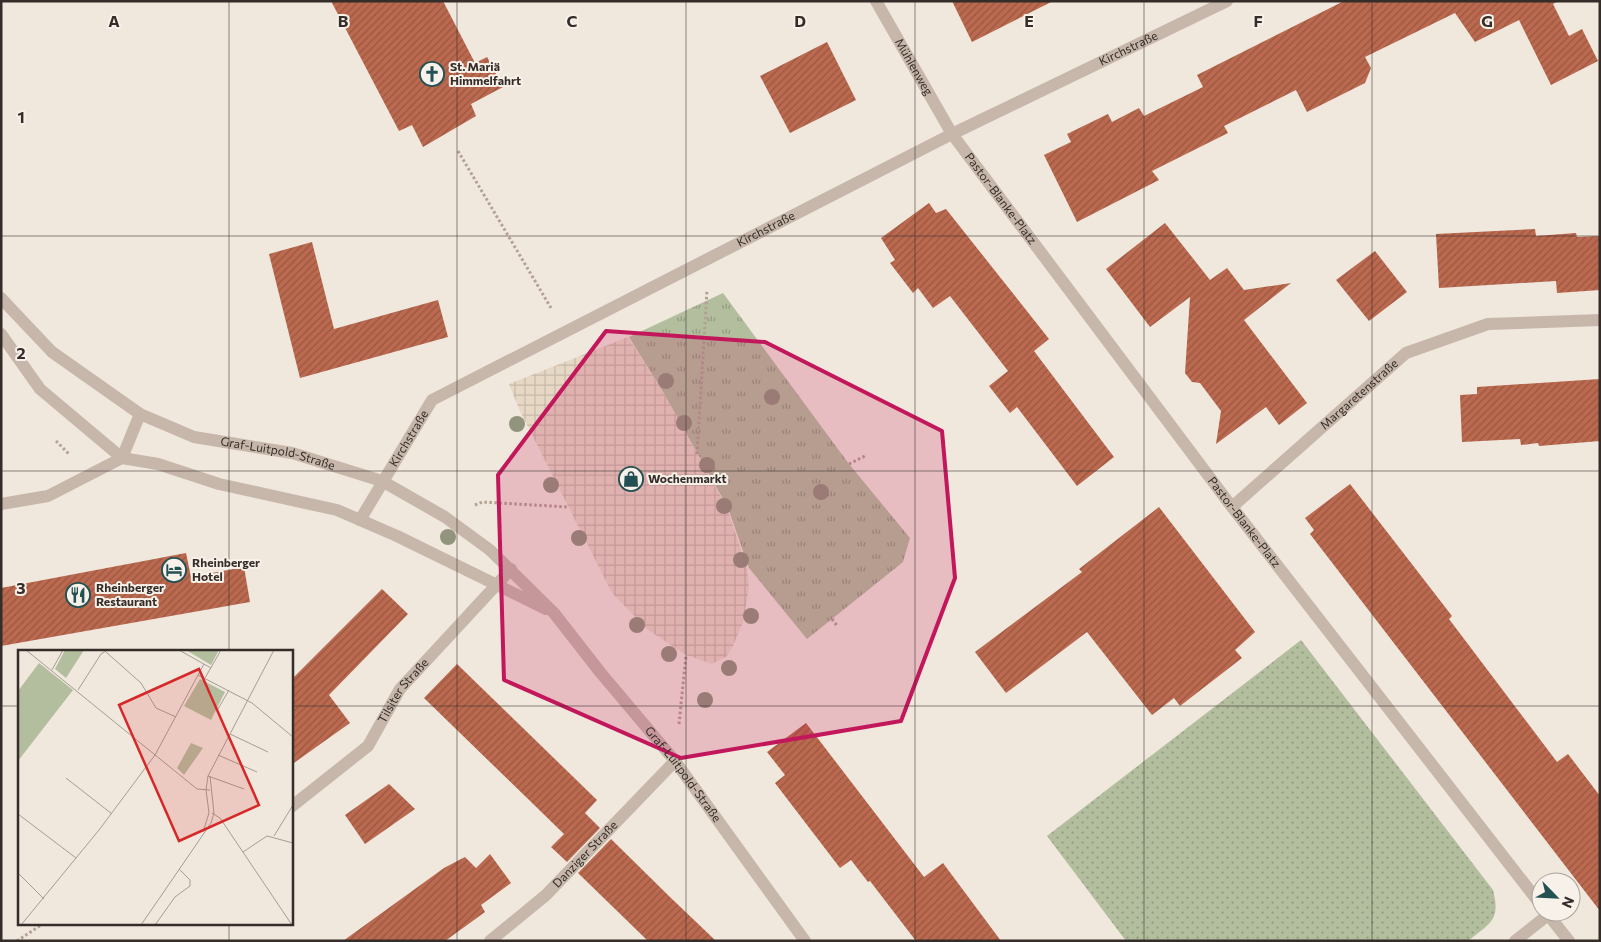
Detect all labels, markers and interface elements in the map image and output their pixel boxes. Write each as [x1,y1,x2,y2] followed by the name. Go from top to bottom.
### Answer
[108,11,120,30] text: A
[338,11,349,30] text: B
[567,11,578,30] text: C
[794,11,806,30] text: D
[1024,11,1034,30] text: E
[1253,11,1263,30] text: F
[1481,11,1493,30] text: G
[1096,28,1160,68] street label: Kirchstraße
[893,35,937,98] street label: Mühlenweg
[450,59,521,87] place label: St. Mariä Himmelfahrt
[419,61,445,87] church icon: St. Mariä Himmelfahrt
[17,107,25,126] text: 1
[963,150,1040,246] street label: Pastor-Blanke-Platz
[734,208,797,249] street label: Kirchstraße
[16,343,26,362] text: 2
[1317,356,1400,432] street label: Margaretenstraße
[386,407,430,469] street label: Kirchstraße
[220,433,337,472] street label: Graf-Luitpold-Straße
[618,466,644,492] shop icon: Wochenmarkt
[648,471,727,485] place label: Wochenmarkt
[1206,474,1284,570] street label: Pastor-Blanke-Platz
[192,555,260,583] place label: Rheinberger Hotel
[161,557,187,583] hotel icon: Rheinberger Hotel
[16,578,26,597] text: 3
[96,580,164,608] place label: Rheinberger Restaurant
[65,582,91,608] restaurant icon: Rheinberger Restaurant
[18,650,292,924] inset map
[374,655,431,725] street label: Tilsiter Straße
[643,723,725,824] street label: Graf-Luitpold-Straße
[549,817,620,890] street label: Danziger Straße
[1531,872,1581,922] north arrow
[1558,894,1578,911] text: N

